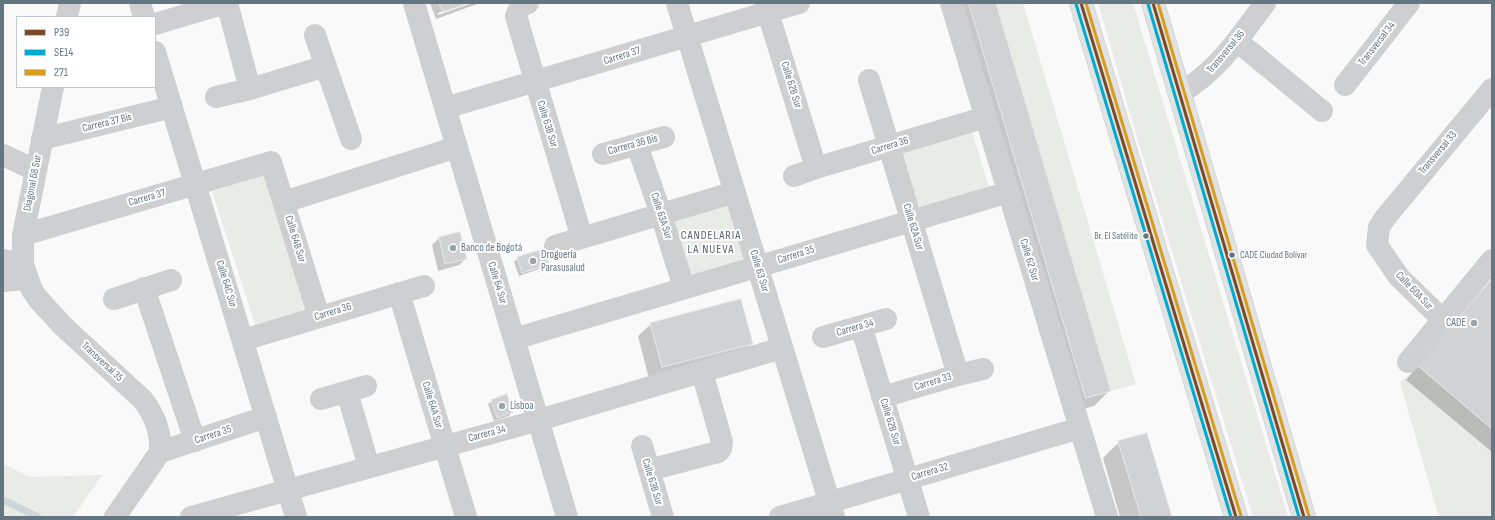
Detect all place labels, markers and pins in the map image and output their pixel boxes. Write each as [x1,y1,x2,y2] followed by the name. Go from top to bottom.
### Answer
[1094,230,1138,242] place label: Br. El Satélite
[1141,231,1151,241] marker: Br. El Satélite
[461,241,522,255] place label: Banco de Bogotá
[448,243,458,253] marker: Banco de Bogotá
[541,248,585,274] place label: Drogueria Parasusalud
[1240,249,1307,261] place label: CADE Ciudad Bolívar
[1227,250,1237,260] marker: CADE Ciudad Bolívar
[528,256,538,266] marker: Drogueria Parasusalud
[1446,316,1466,330] place label: CADE
[1469,318,1479,328] marker: CADE
[510,399,533,413] place label: Lisboa
[497,401,507,411] marker: Lisboa

